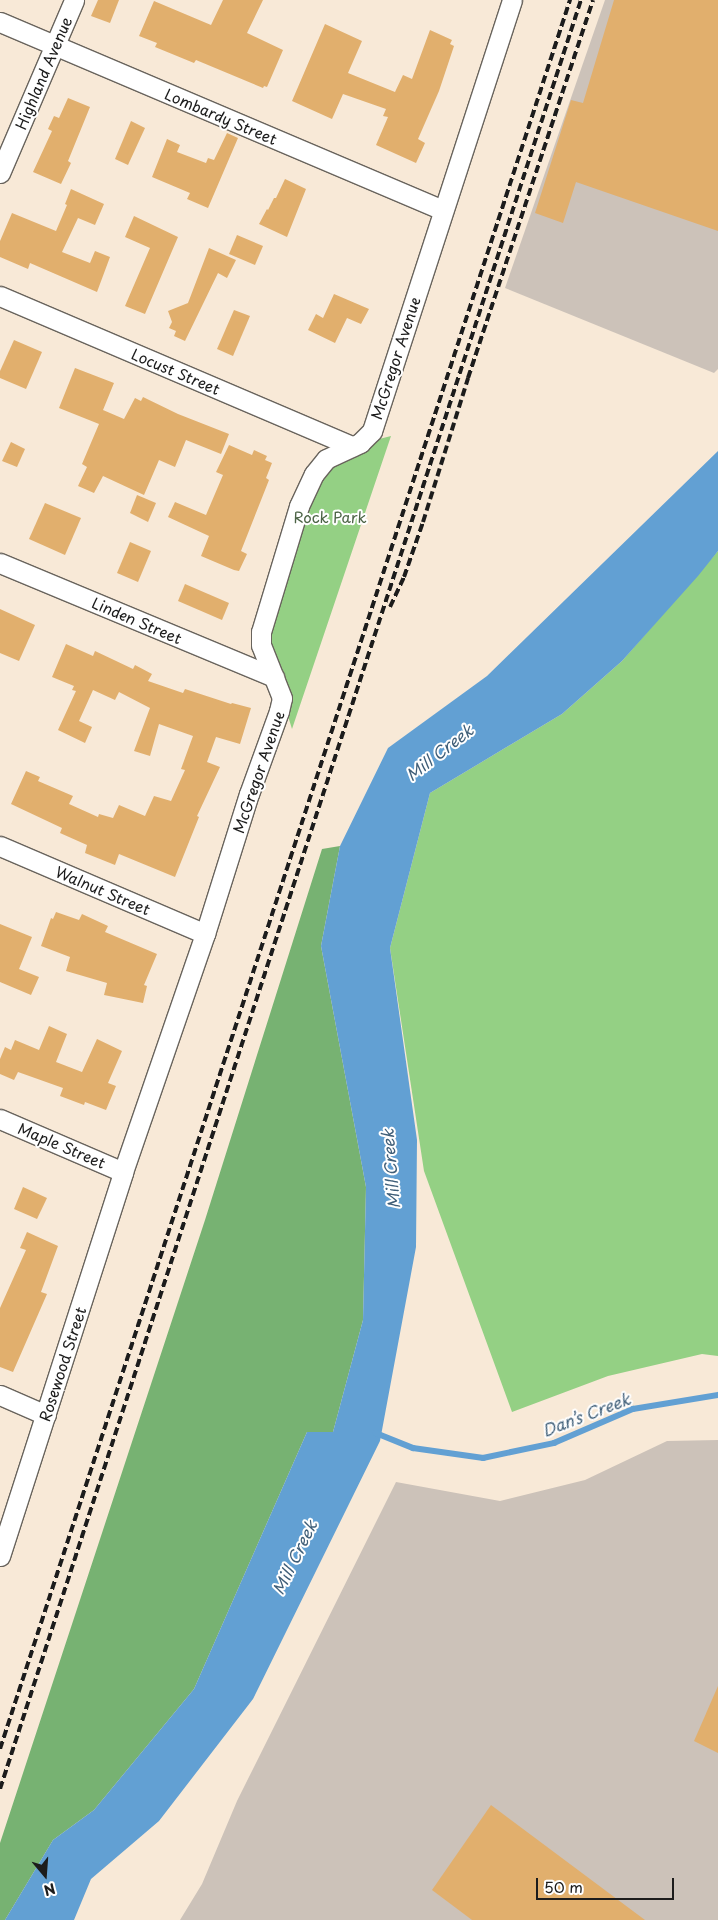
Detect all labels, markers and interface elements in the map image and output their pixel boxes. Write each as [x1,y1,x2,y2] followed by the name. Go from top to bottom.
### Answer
[11,14,75,132] street label: Highland Avenue
[162,84,280,148] street label: Lombardy Street
[367,295,423,421] street label: McGregor Avenue
[129,344,223,398] street label: Locust Street
[294,508,366,526] park label: Rock Park
[89,593,185,647] street label: Linden Street
[229,709,287,835] street label: McGregor Avenue
[401,720,477,784] water label: Mill Creek
[53,862,153,918] street label: Walnut Street
[15,1118,109,1172] street label: Maple Street
[377,1128,403,1210] water label: Mill Creek
[35,1304,89,1424] street label: Rosewood Street
[539,1388,633,1440] water label: Dan’s Creek
[268,1517,320,1597] water label: Mill Creek
[20,1850,70,1900] north arrow
[538,1868,676,1900] scale bar
[544,1875,583,1898] text: 50 m
[41,1878,58,1901] text: N

